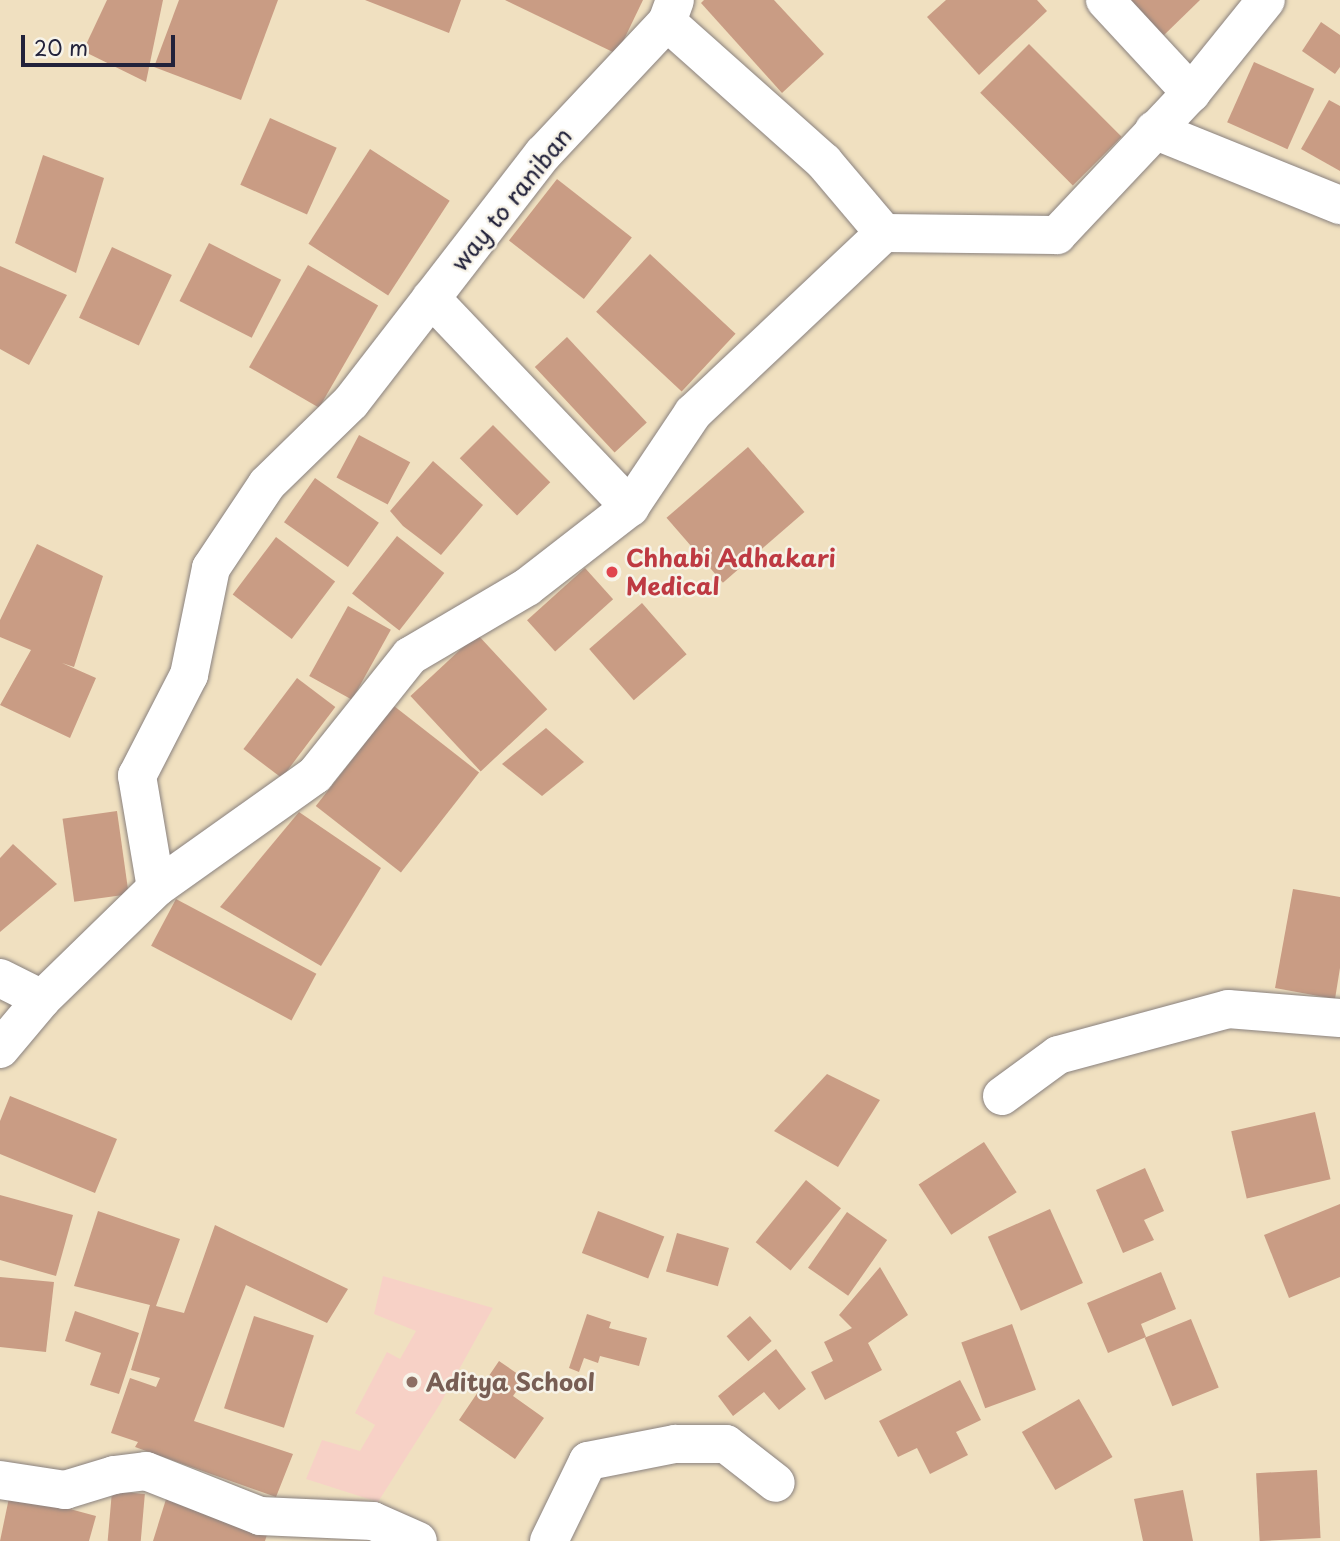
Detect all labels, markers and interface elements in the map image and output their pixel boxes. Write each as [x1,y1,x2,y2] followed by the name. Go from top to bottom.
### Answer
[24,21,178,65] scale bar
[34,31,88,63] text: 20 m
[444,122,578,276] street label: way to raniban
[626,544,836,600] place label: Chhabi Adhakari Medical
[604,564,620,580] marker: Chhabi Adhakari Medical
[426,1368,595,1396] place label: Aditya School
[404,1374,420,1390] marker: Aditya School

